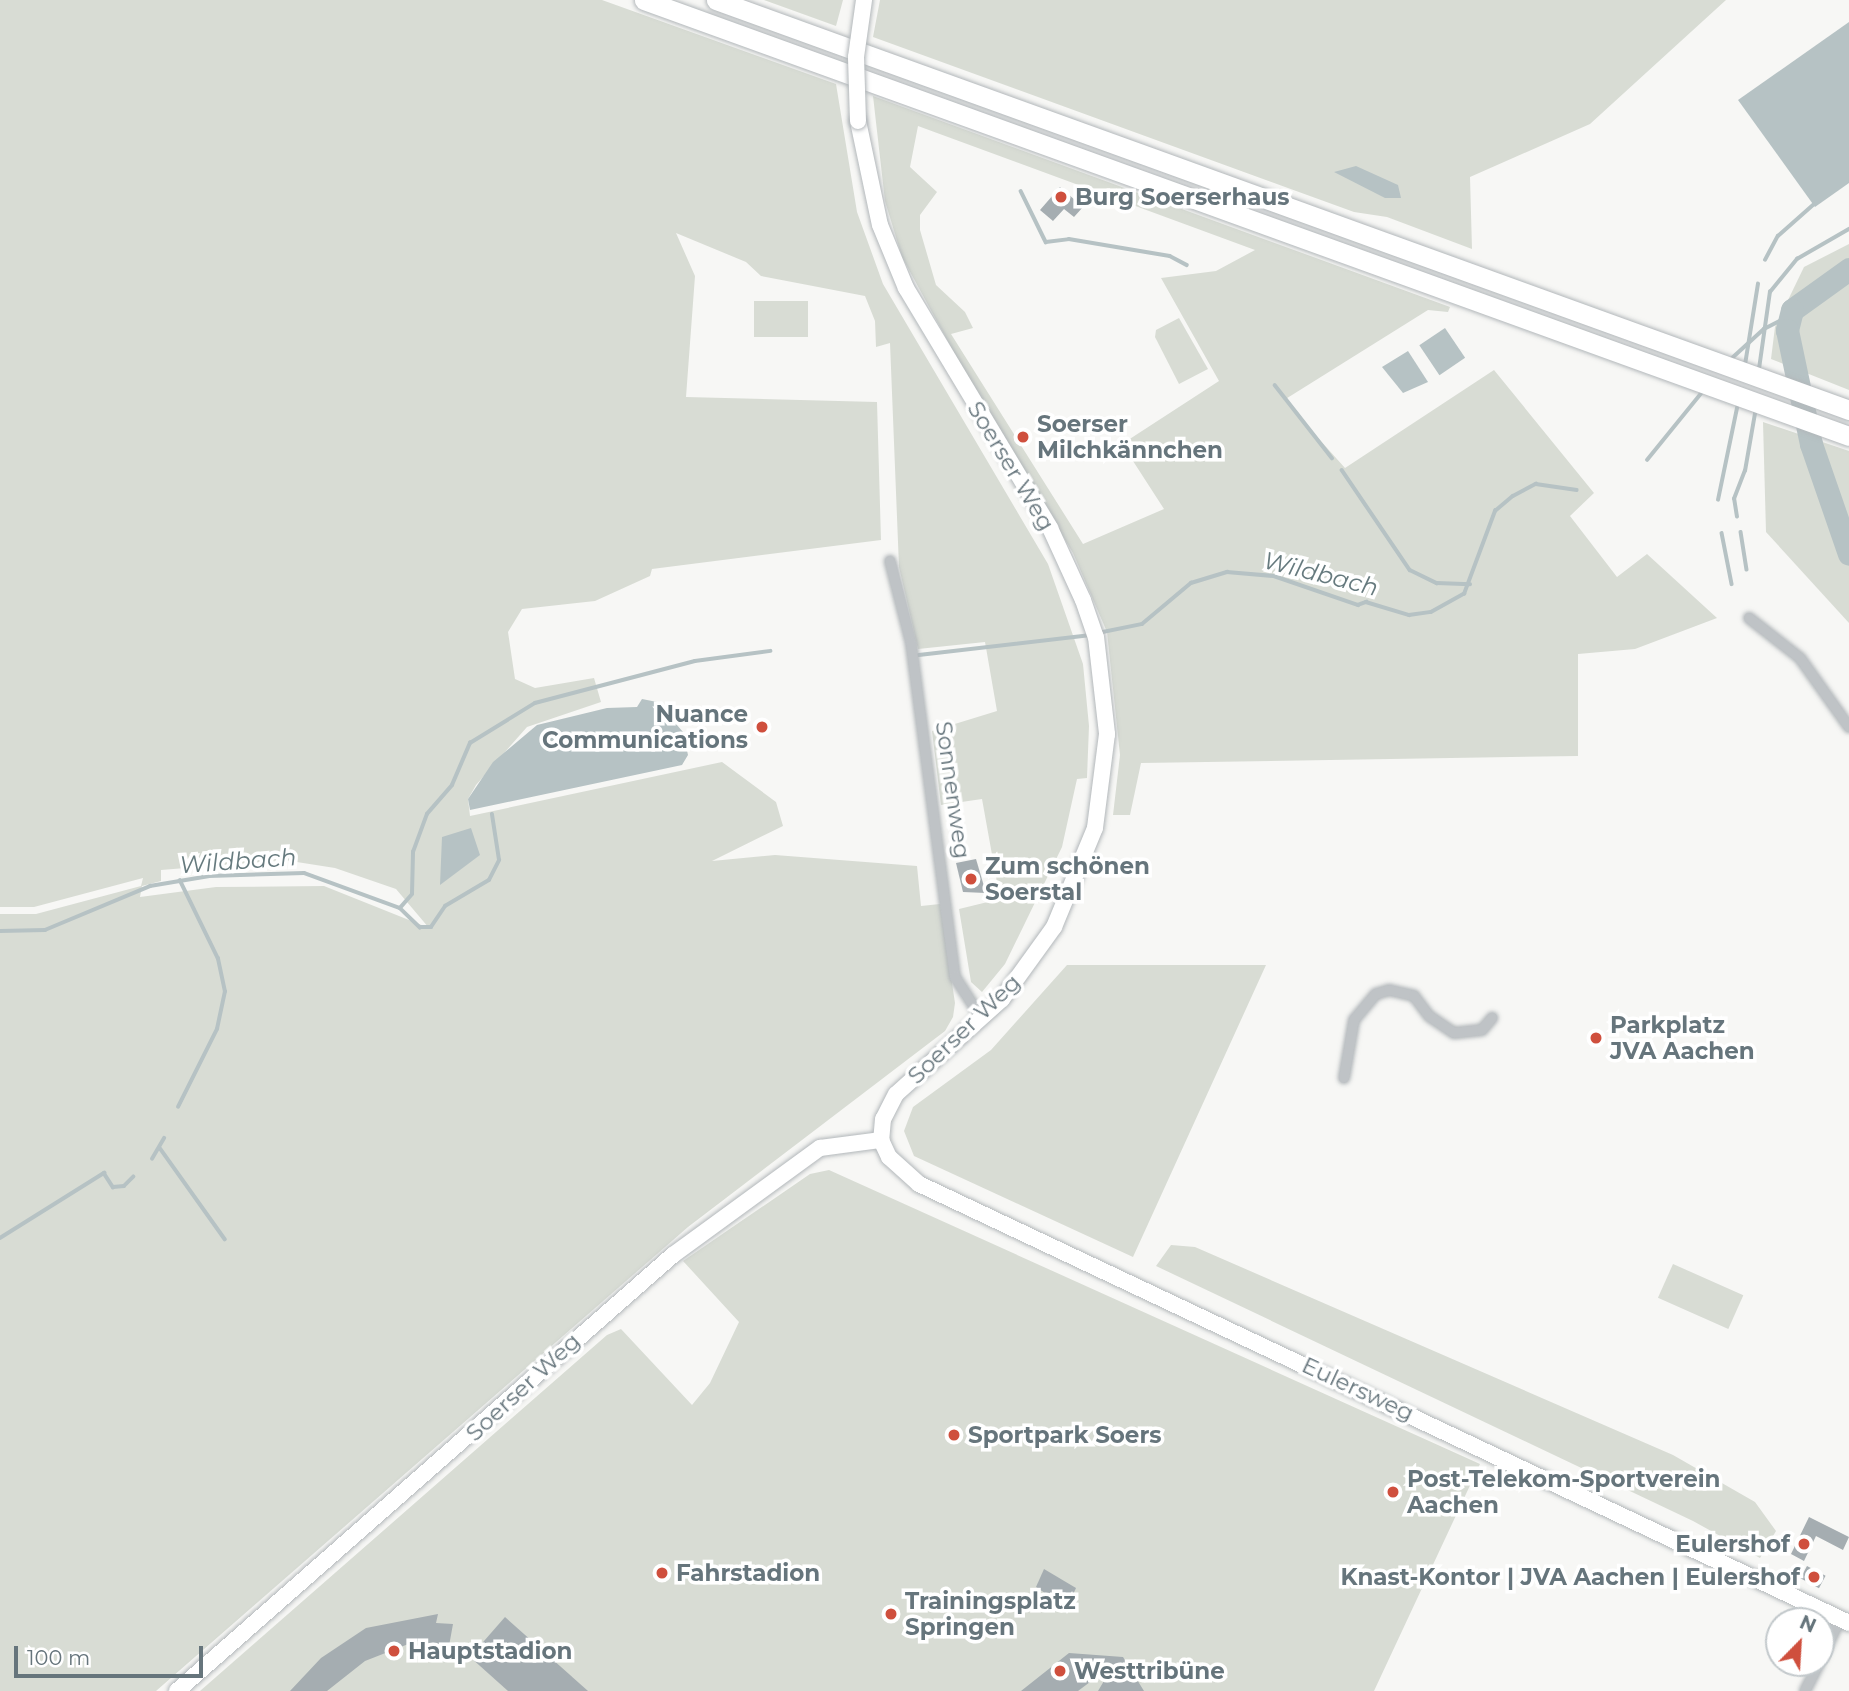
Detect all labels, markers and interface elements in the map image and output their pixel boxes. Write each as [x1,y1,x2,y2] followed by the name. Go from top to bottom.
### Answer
[1075,183,1290,211] place label: Burg Soerserhaus
[1053,189,1069,205] marker: Burg Soerserhaus
[962,396,1060,536] street label: Soerser Weg
[1037,410,1223,464] place label: Soerser Milchkännchen
[1015,429,1031,445] marker: Soerser Milchkännchen
[1261,546,1381,602] water label: Wildbach
[542,700,748,754] place label: Nuance Communications
[754,719,770,735] marker: Nuance Communications
[930,720,976,860] street label: Sonnenweg
[179,843,297,879] water label: Wildbach
[985,852,1150,906] place label: Zum schönen Soerstal
[963,871,979,887] marker: Zum schönen Soerstal
[902,968,1026,1090] street label: Soerser Weg
[1610,1011,1755,1065] place label: Parkplatz JVA Aachen
[1588,1030,1604,1046] marker: Parkplatz JVA Aachen
[460,1327,586,1447] street label: Soerser Weg
[1298,1351,1418,1427] street label: Eulersweg
[968,1421,1162,1449] place label: Sportpark Soers
[946,1427,962,1443] marker: Sportpark Soers
[1407,1465,1720,1519] place label: Post-Telekom-Sportverein Aachen
[1385,1484,1401,1500] marker: Post-Telekom-Sportverein Aachen
[1675,1530,1790,1558] place label: Eulershof
[1796,1536,1812,1552] marker: Eulershof
[676,1559,820,1587] place label: Fahrstadion
[1341,1563,1800,1591] place label: Knast-Kontor | JVA Aachen | Eulershof
[654,1565,670,1581] marker: Fahrstadion
[1806,1569,1822,1585] marker: Knast-Kontor | JVA Aachen | Eulershof
[905,1587,1076,1641] place label: Trainingsplatz Springen
[883,1606,899,1622] marker: Trainingsplatz Springen
[1765,1607,1835,1677] north arrow
[1796,1611,1820,1638] text: N
[18,1632,206,1676] scale bar
[408,1637,572,1665] place label: Hauptstadion
[386,1643,402,1659] marker: Hauptstadion
[27,1645,90,1670] text: 100 m
[1074,1657,1225,1685] place label: Westtribüne
[1052,1663,1068,1679] marker: Westtribüne

